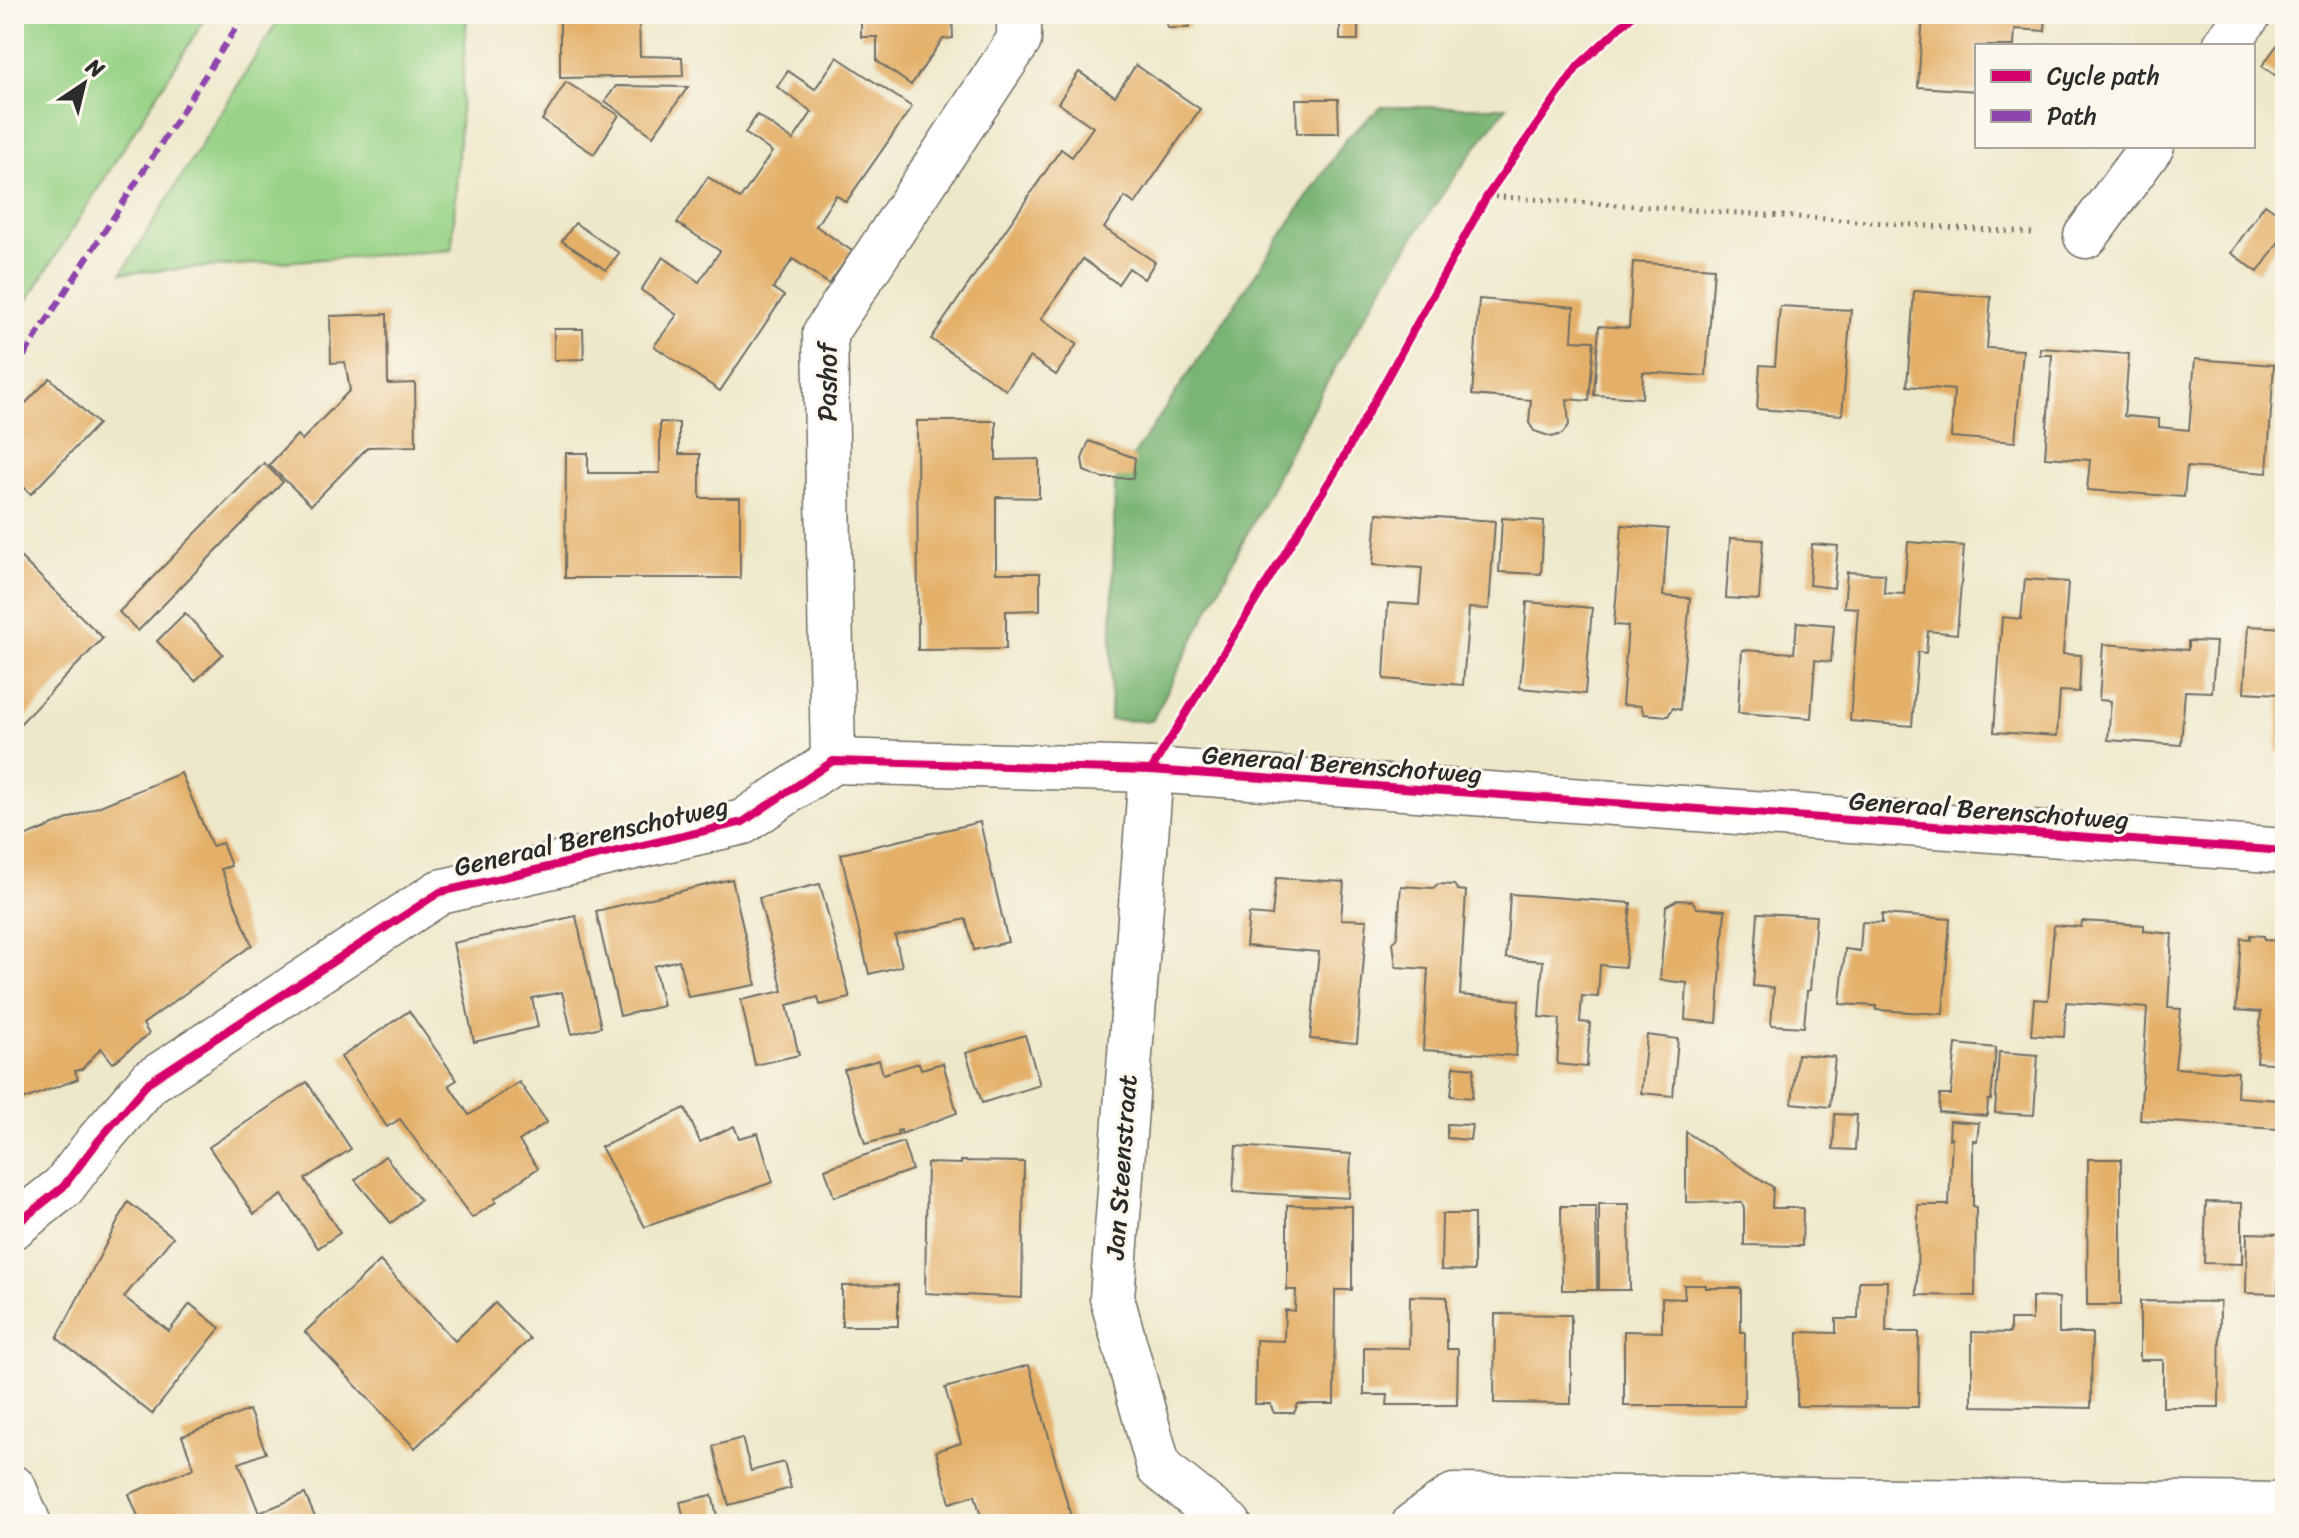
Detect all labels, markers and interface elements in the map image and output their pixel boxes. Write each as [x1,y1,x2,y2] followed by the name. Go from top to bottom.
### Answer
[44,44,124,124] north arrow
[1975,44,2255,148] legend
[77,47,113,89] text: N
[2047,55,2160,97] text: Cycle path
[2047,95,2097,137] text: Path
[804,340,850,421] street label: Pashof
[1201,731,1483,797] street label: Generaal Berenschotweg
[1848,777,2130,843] street label: Generaal Berenschotweg
[449,782,733,890] street label: Generaal Berenschotweg
[1092,1073,1150,1262] street label: Jan Steenstraat

